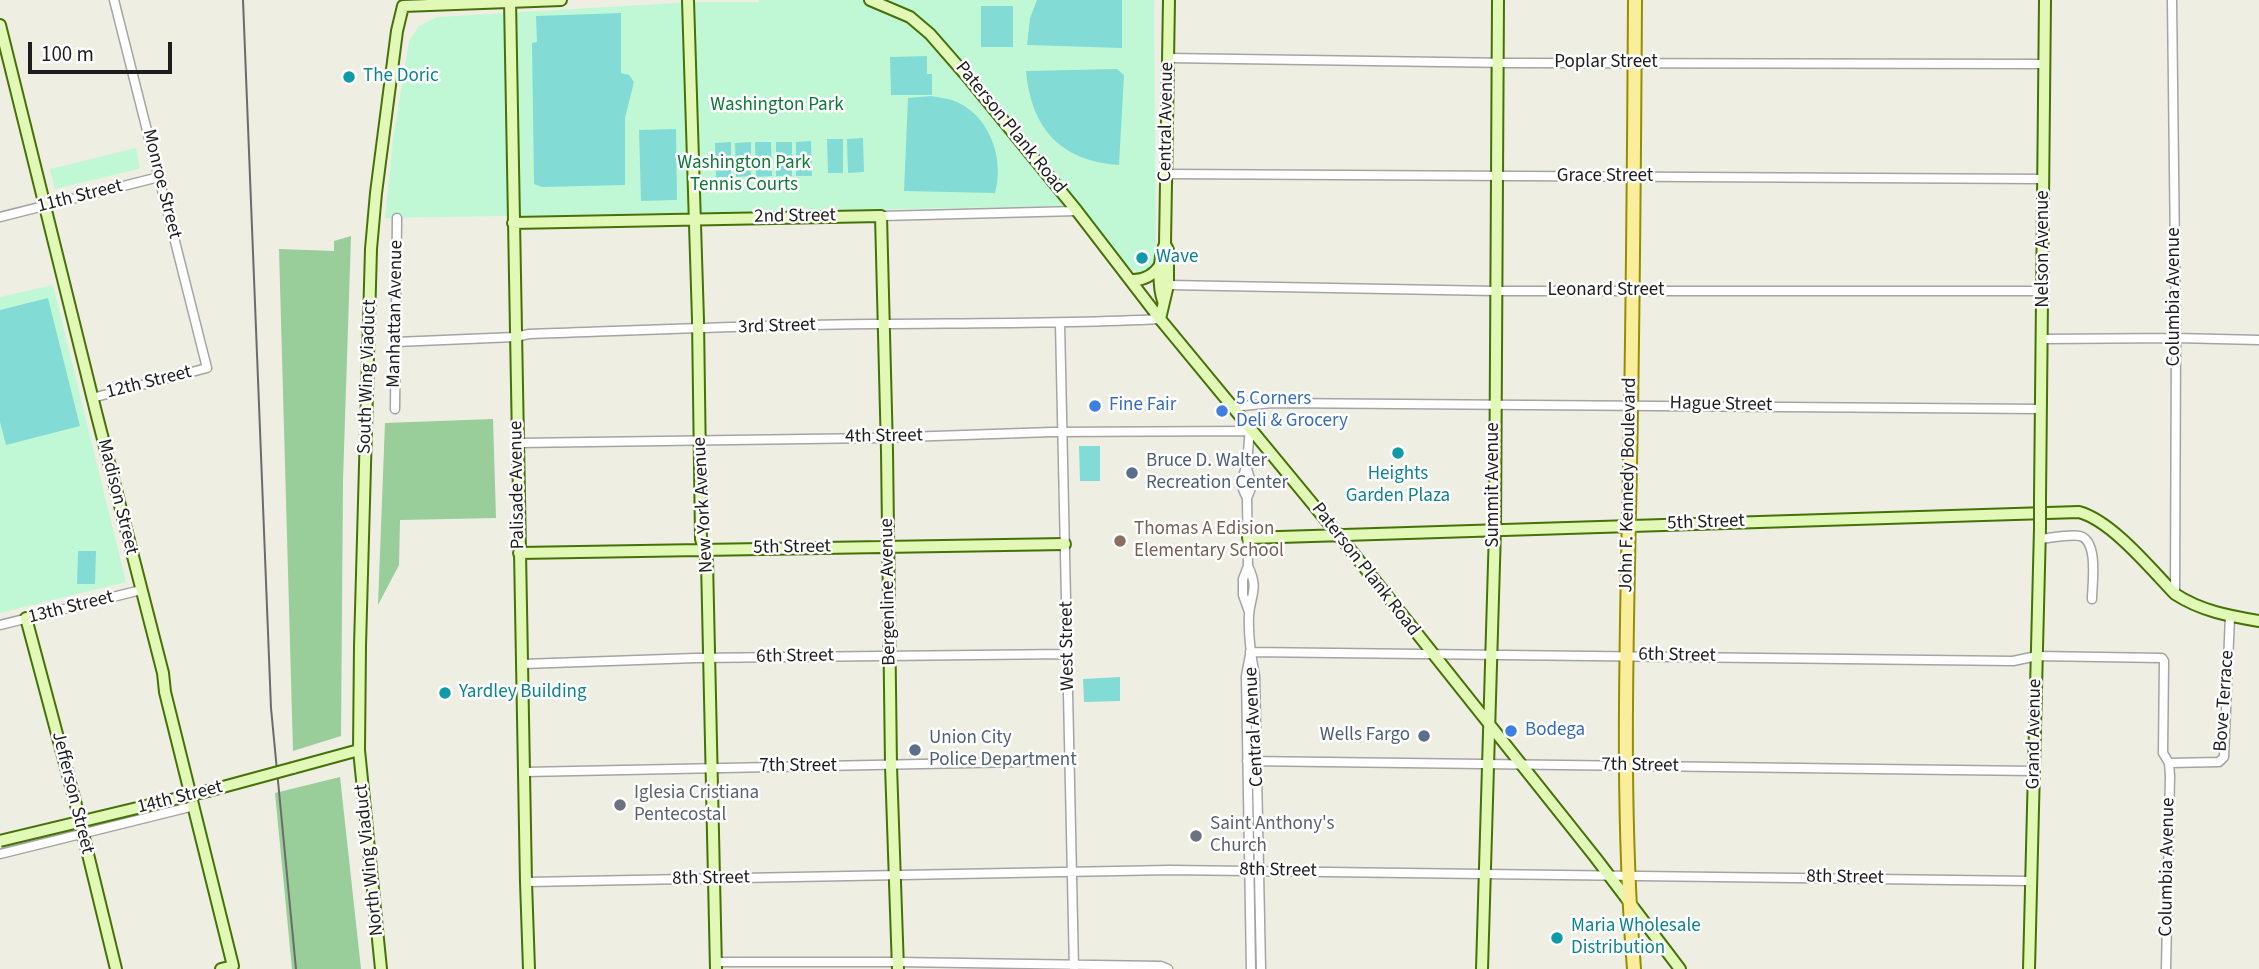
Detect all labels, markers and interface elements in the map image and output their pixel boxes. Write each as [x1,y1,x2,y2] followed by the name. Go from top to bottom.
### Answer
[32,28,175,72] scale bar
[41,39,94,69] text: 100 m
[1554,52,1658,74] street label: Poplar Street
[950,57,1070,199] street label: Paterson Plank Road
[1155,62,1179,182] street label: Central Avenue
[363,66,439,88] place label: The Doric
[341,69,357,85] marker: The Doric
[710,95,844,117] park label: Washington Park
[136,127,186,241] street label: Monroe Street
[677,153,811,197] park label: Washington Park Tennis Courts
[1557,166,1653,188] street label: Grace Street
[35,175,125,219] street label: 11th Street
[2033,190,2055,308] street label: Nelson Avenue
[754,205,836,229] street label: 2nd Street
[2164,227,2186,367] street label: Columbia Avenue
[383,240,409,388] street label: Manhattan Avenue
[1156,247,1198,269] place label: Wave
[1134,250,1150,266] marker: Wave
[1547,280,1665,302] street label: Leonard Street
[354,299,382,455] street label: South Wing Viaduct
[738,314,816,340] street label: 3rd Street
[104,361,194,405] street label: 12th Street
[1616,377,1642,593] street label: John F. Kennedy Boulevard
[1236,389,1348,433] place label: 5 Corners Deli & Grocery
[1669,393,1773,417] street label: Hague Street
[1109,395,1176,417] place label: Fine Fair
[1087,398,1103,414] marker: Fine Fair
[1214,403,1230,419] marker: 5 Corners Deli & Grocery
[505,420,531,550] street label: Palisade Avenue
[1483,422,1505,548] street label: Summit Avenue
[845,425,923,449] street label: 4th Street
[689,436,719,574] street label: New York Avenue
[92,437,142,557] street label: Madison Street
[1390,445,1406,461] marker: Heights Garden Plaza
[1146,451,1288,495] place label: Bruce D. Walter Recreation Center
[1346,464,1450,508] place label: Heights Garden Plaza
[1124,465,1140,481] marker: Bruce D. Walter Recreation Center
[1306,499,1424,641] street label: Paterson Plank Road
[1667,510,1745,536] street label: 5th Street
[876,518,902,666] street label: Bergenline Avenue
[1134,519,1284,563] place label: Thomas A Edision Elementary School
[1112,533,1128,549] marker: Thomas A Edision Elementary School
[753,536,831,560] street label: 5th Street
[26,586,116,630] street label: 13th Street
[1056,601,1080,691] street label: West Street
[1638,644,1716,668] street label: 6th Street
[756,645,834,669] street label: 6th Street
[2210,649,2240,753] street label: Bove Terrace
[1240,666,1270,788] street label: Central Avenue
[2023,678,2047,790] street label: Grand Avenue
[459,682,587,704] place label: Yardley Building
[437,685,453,701] marker: Yardley Building
[1525,720,1585,742] place label: Bodega
[1503,723,1519,739] marker: Bodega
[1320,725,1410,747] place label: Wells Fargo
[929,728,1077,772] place label: Union City Police Department
[1416,728,1432,744] marker: Wells Fargo
[46,729,98,857] street label: Jefferson Street
[907,742,923,758] marker: Union City Police Department
[1601,754,1679,778] street label: 7th Street
[759,756,837,778] street label: 7th Street
[135,776,225,820] street label: 14th Street
[351,783,389,937] street label: North Wing Viaduct
[634,783,759,827] place label: Iglesia Cristiana Pentecostal
[612,797,628,813] marker: Iglesia Cristiana Pentecostal
[2155,797,2181,937] street label: Columbia Avenue
[1210,814,1334,858] place label: Saint Anthony's Church
[1188,828,1204,844] marker: Saint Anthony's Church
[1239,859,1317,883] street label: 8th Street
[1806,866,1884,890] street label: 8th Street
[672,867,750,891] street label: 8th Street
[1571,916,1701,960] place label: Maria Wholesale Distribution
[1549,930,1565,946] marker: Maria Wholesale Distribution

